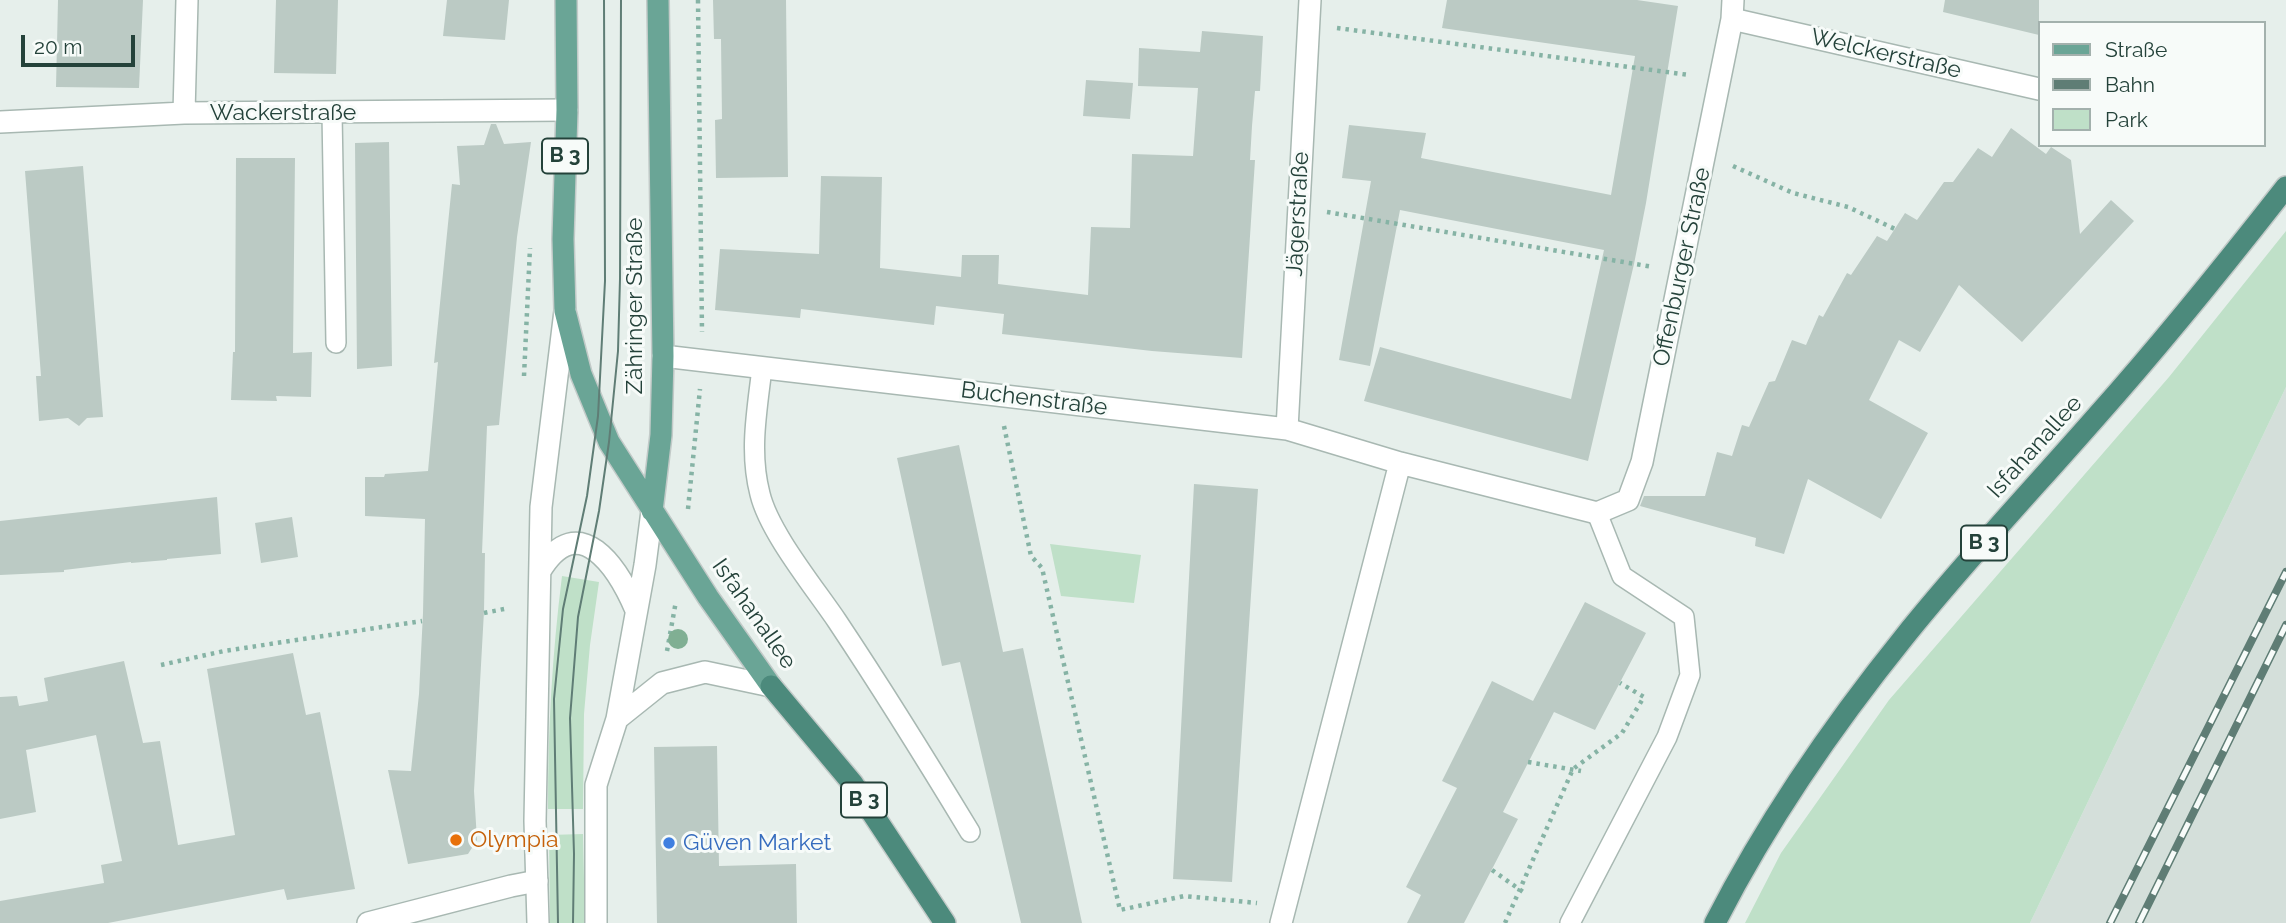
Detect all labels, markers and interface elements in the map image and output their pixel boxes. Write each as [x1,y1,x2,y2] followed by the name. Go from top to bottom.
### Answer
[24,21,138,65] scale bar
[2038,21,2265,147] legend
[1808,23,1964,85] street label: Welckerstraße
[34,34,82,59] text: 20 m
[2105,37,2167,62] text: Straße
[2105,72,2155,97] text: Bahn
[210,99,356,127] street label: Wackerstraße
[2105,107,2148,132] text: Park
[542,138,588,174] road number: B 3
[1281,151,1315,277] street label: Jägerstraße
[1647,165,1717,369] street label: Offenburger Straße
[621,218,649,394] street label: Zähringer Straße
[959,376,1109,422] street label: Buchenstraße
[1982,390,2088,504] street label: Isfahanallee
[1961,526,2007,560] road number: B 3
[706,554,802,674] street label: Isfahanallee
[841,782,887,818] road number: B 3
[470,826,558,854] place label: Olympia
[683,829,831,857] place label: Güven Market
[448,832,464,848] marker: Olympia
[661,835,677,851] marker: Güven Market

